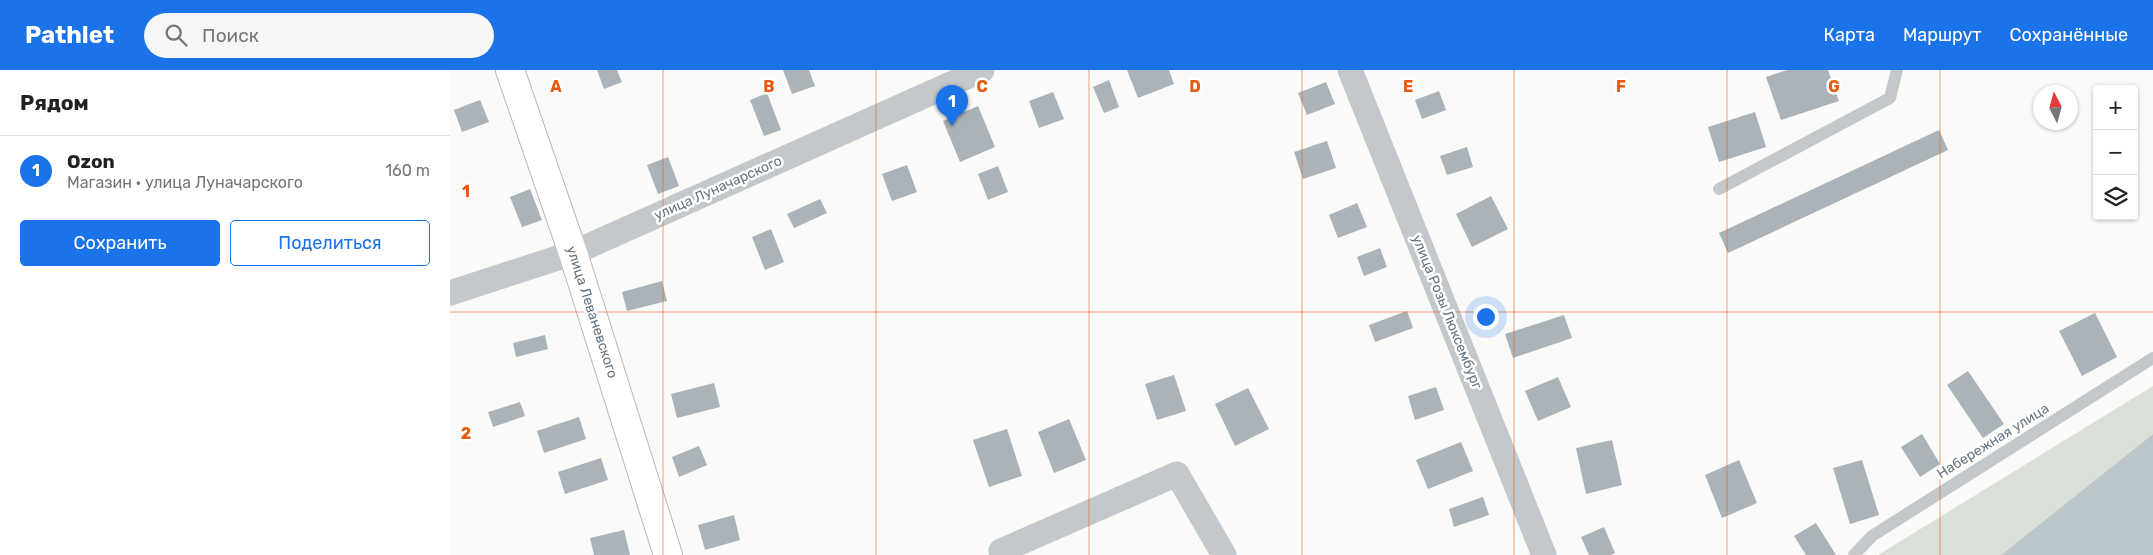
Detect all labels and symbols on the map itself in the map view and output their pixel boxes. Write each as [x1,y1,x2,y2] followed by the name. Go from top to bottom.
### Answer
[550,77,562,96] text: A
[763,77,775,96] text: B
[976,77,988,96] text: C
[1189,77,1201,96] text: D
[1403,77,1413,96] text: E
[1616,77,1626,96] text: F
[1828,77,1840,96] text: G
[936,85,968,126] pin: 1
[2033,85,2078,130] north arrow
[651,152,785,224] street label: улица Луначарского
[462,182,470,201] text: 1
[1408,232,1486,392] street label: улица Розы Люксембург
[563,244,621,380] street label: улица Леваневского
[1473,304,1499,330] your location
[1934,400,2052,482] street label: Набережная улица
[461,424,471,443] text: 2

